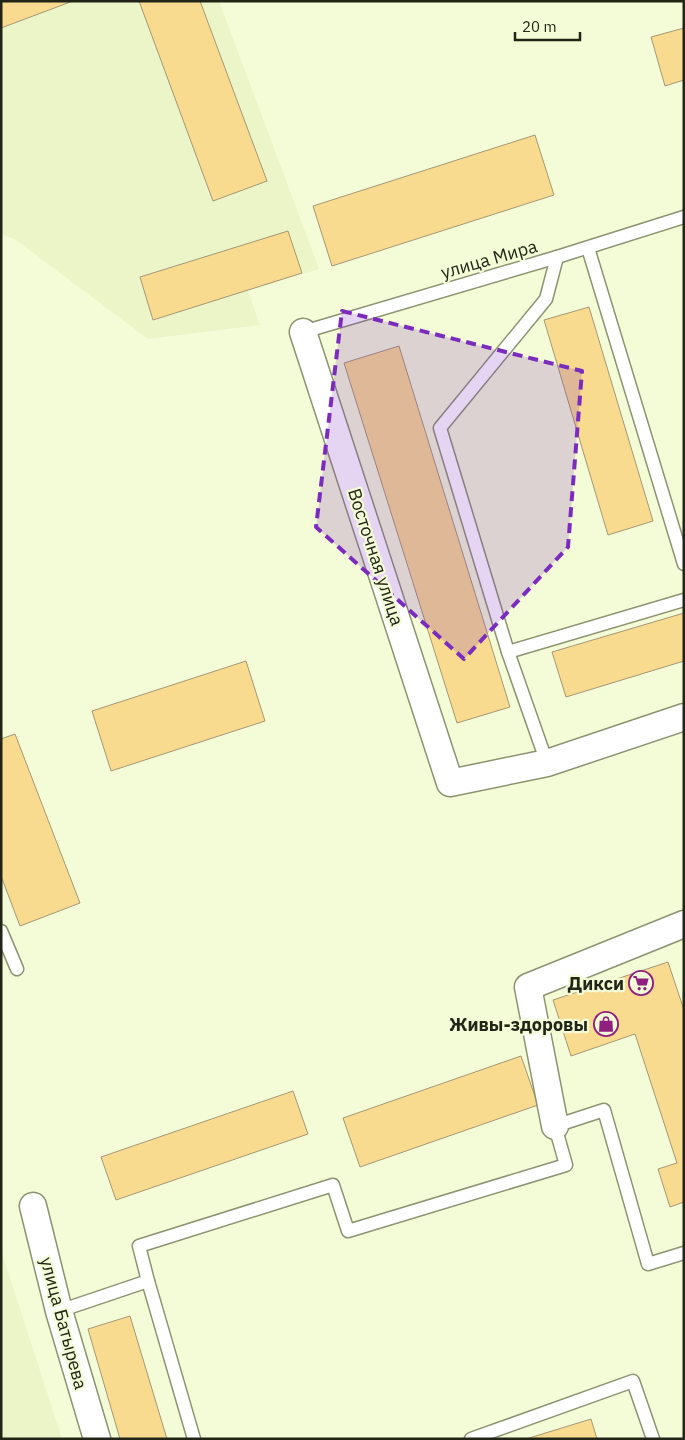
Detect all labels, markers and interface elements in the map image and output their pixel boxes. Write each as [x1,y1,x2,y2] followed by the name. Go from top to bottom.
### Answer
[515,10,580,42] scale bar
[522,17,557,36] text: 20 m
[438,234,540,284] street label: улица Мира
[343,485,409,629] street label: Восточная улица
[628,970,654,996] supermarket icon: Дикси
[568,972,624,995] place label: Дикси
[593,1011,619,1037] shop icon: Живы-здоровы
[449,1013,588,1036] place label: Живы-здоровы
[35,1254,93,1392] street label: улица Батырева

